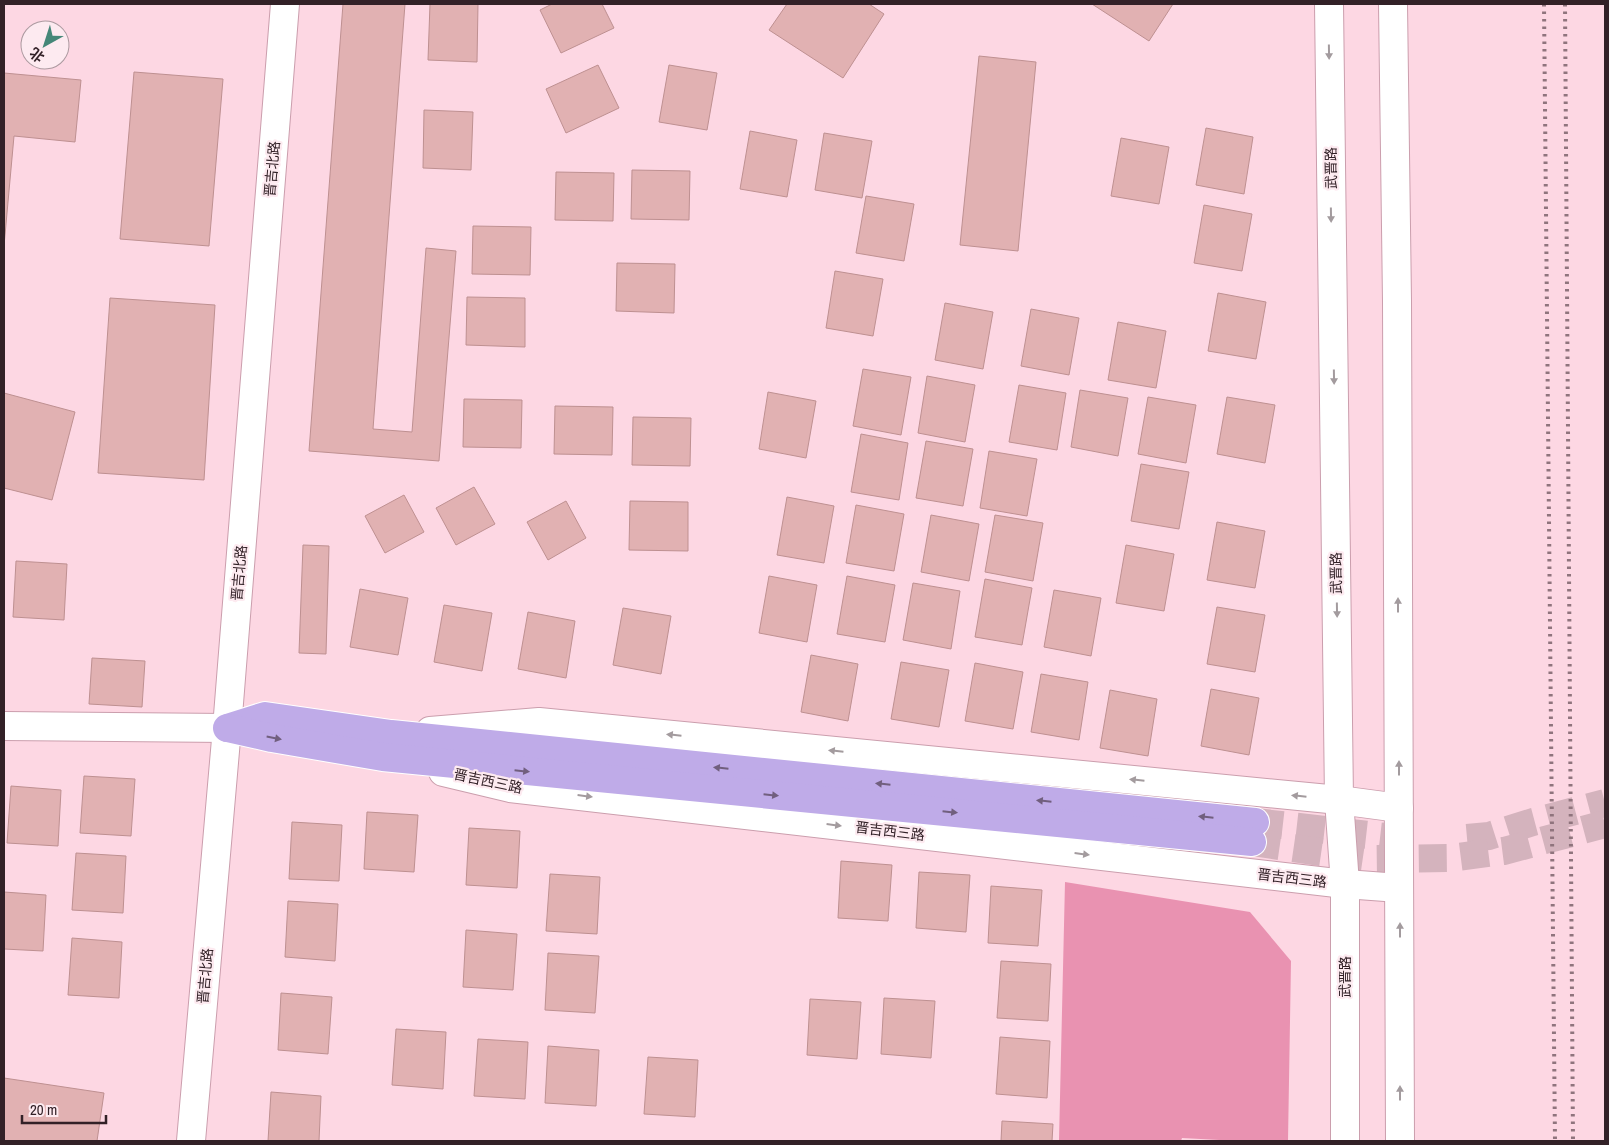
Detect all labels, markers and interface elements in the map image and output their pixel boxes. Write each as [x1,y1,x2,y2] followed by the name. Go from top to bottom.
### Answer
[20,20,70,70] north arrow
[26,44,48,67] text: 北
[1325,45,1333,61] one-way arrow
[261,140,283,198] street label: 晋吉北路
[1322,147,1340,189] street label: 武晋路
[1328,207,1336,223] one-way arrow
[1330,370,1338,386] one-way arrow
[228,544,250,602] street label: 晋吉北路
[1327,552,1345,594] street label: 武晋路
[1394,597,1402,613] one-way arrow
[1333,602,1341,618] one-way arrow
[666,731,682,739] one-way arrow
[267,735,283,743] one-way arrow
[828,747,844,755] one-way arrow
[1395,759,1403,775] one-way arrow
[713,763,729,771] one-way arrow
[452,765,524,797] street label: 晋吉西三路
[514,767,530,775] one-way arrow
[1129,776,1145,784] one-way arrow
[875,780,891,788] one-way arrow
[763,791,779,799] one-way arrow
[578,792,594,800] one-way arrow
[1291,792,1307,800] one-way arrow
[1036,797,1052,805] one-way arrow
[942,808,958,816] one-way arrow
[1198,813,1214,821] one-way arrow
[854,818,926,844] street label: 晋吉西三路
[826,821,842,829] one-way arrow
[1074,850,1090,858] one-way arrow
[1256,865,1328,891] street label: 晋吉西三路
[1396,922,1404,938] one-way arrow
[194,947,216,1005] street label: 晋吉北路
[1336,956,1354,998] street label: 武晋路
[1396,1084,1404,1100] one-way arrow
[22,1092,106,1124] scale bar
[30,1099,57,1120] text: 20 m

